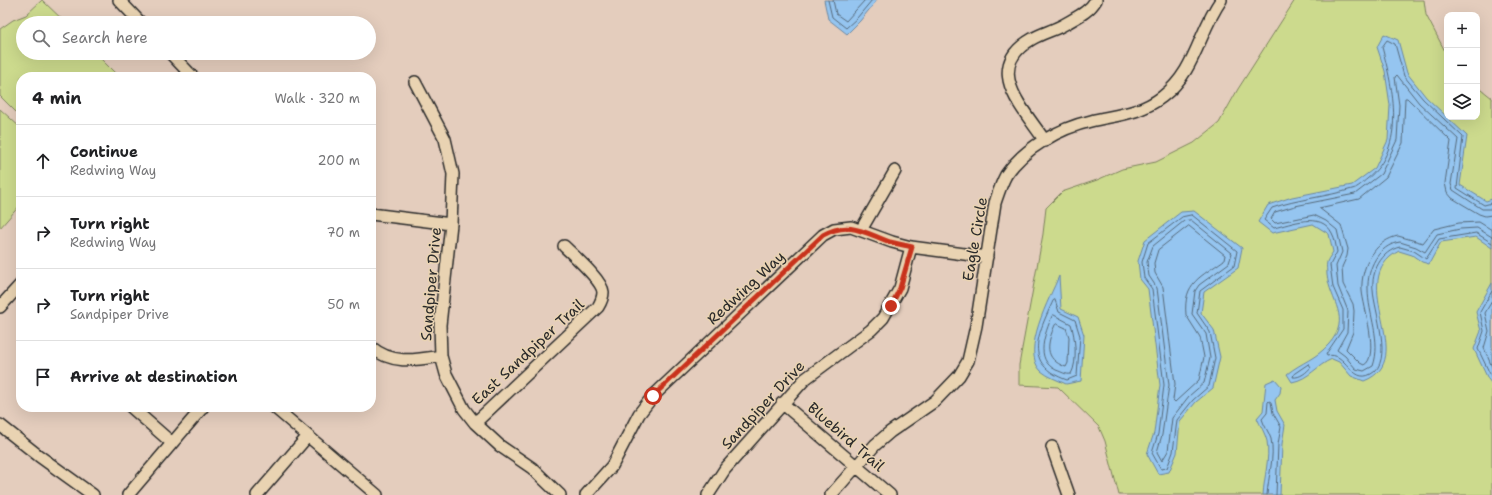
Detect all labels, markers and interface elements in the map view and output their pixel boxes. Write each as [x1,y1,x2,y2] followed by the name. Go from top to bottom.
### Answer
[1444,12,1480,120] map controls
[1444,12,1480,48] button: +
[16,16,376,60] search box
[30,27,52,49] icon: search
[62,28,148,48] text: Search here
[1444,48,1480,84] button: −
[1444,84,1480,120] button: layers
[32,87,82,109] text: 4 min
[274,90,360,107] text: Walk · 320 m
[70,142,138,162] text: Continue
[32,150,54,172] icon: ahead
[318,152,360,169] text: 200 m
[70,162,156,179] text: Redwing Way
[958,195,992,283] street label: Eagle Circle
[70,214,150,234] text: Turn right
[32,222,54,244] icon: right
[326,224,360,241] text: 70 m
[416,226,446,342] street label: Sandpiper Drive
[70,234,156,251] text: Redwing Way
[703,247,789,329] street label: Redwing Way
[70,286,150,306] text: Turn right
[32,294,54,316] icon: right
[468,294,589,409] street label: East Sandpiper Trail
[327,296,360,313] text: 50 m
[882,297,900,315] route end
[70,306,169,323] text: Sandpiper Drive
[717,356,809,454] street label: Sandpiper Drive
[32,366,54,388] icon: arrive
[70,367,238,387] text: Arrive at destination
[644,387,662,405] route start
[803,398,889,476] street label: Bluebird Trail

